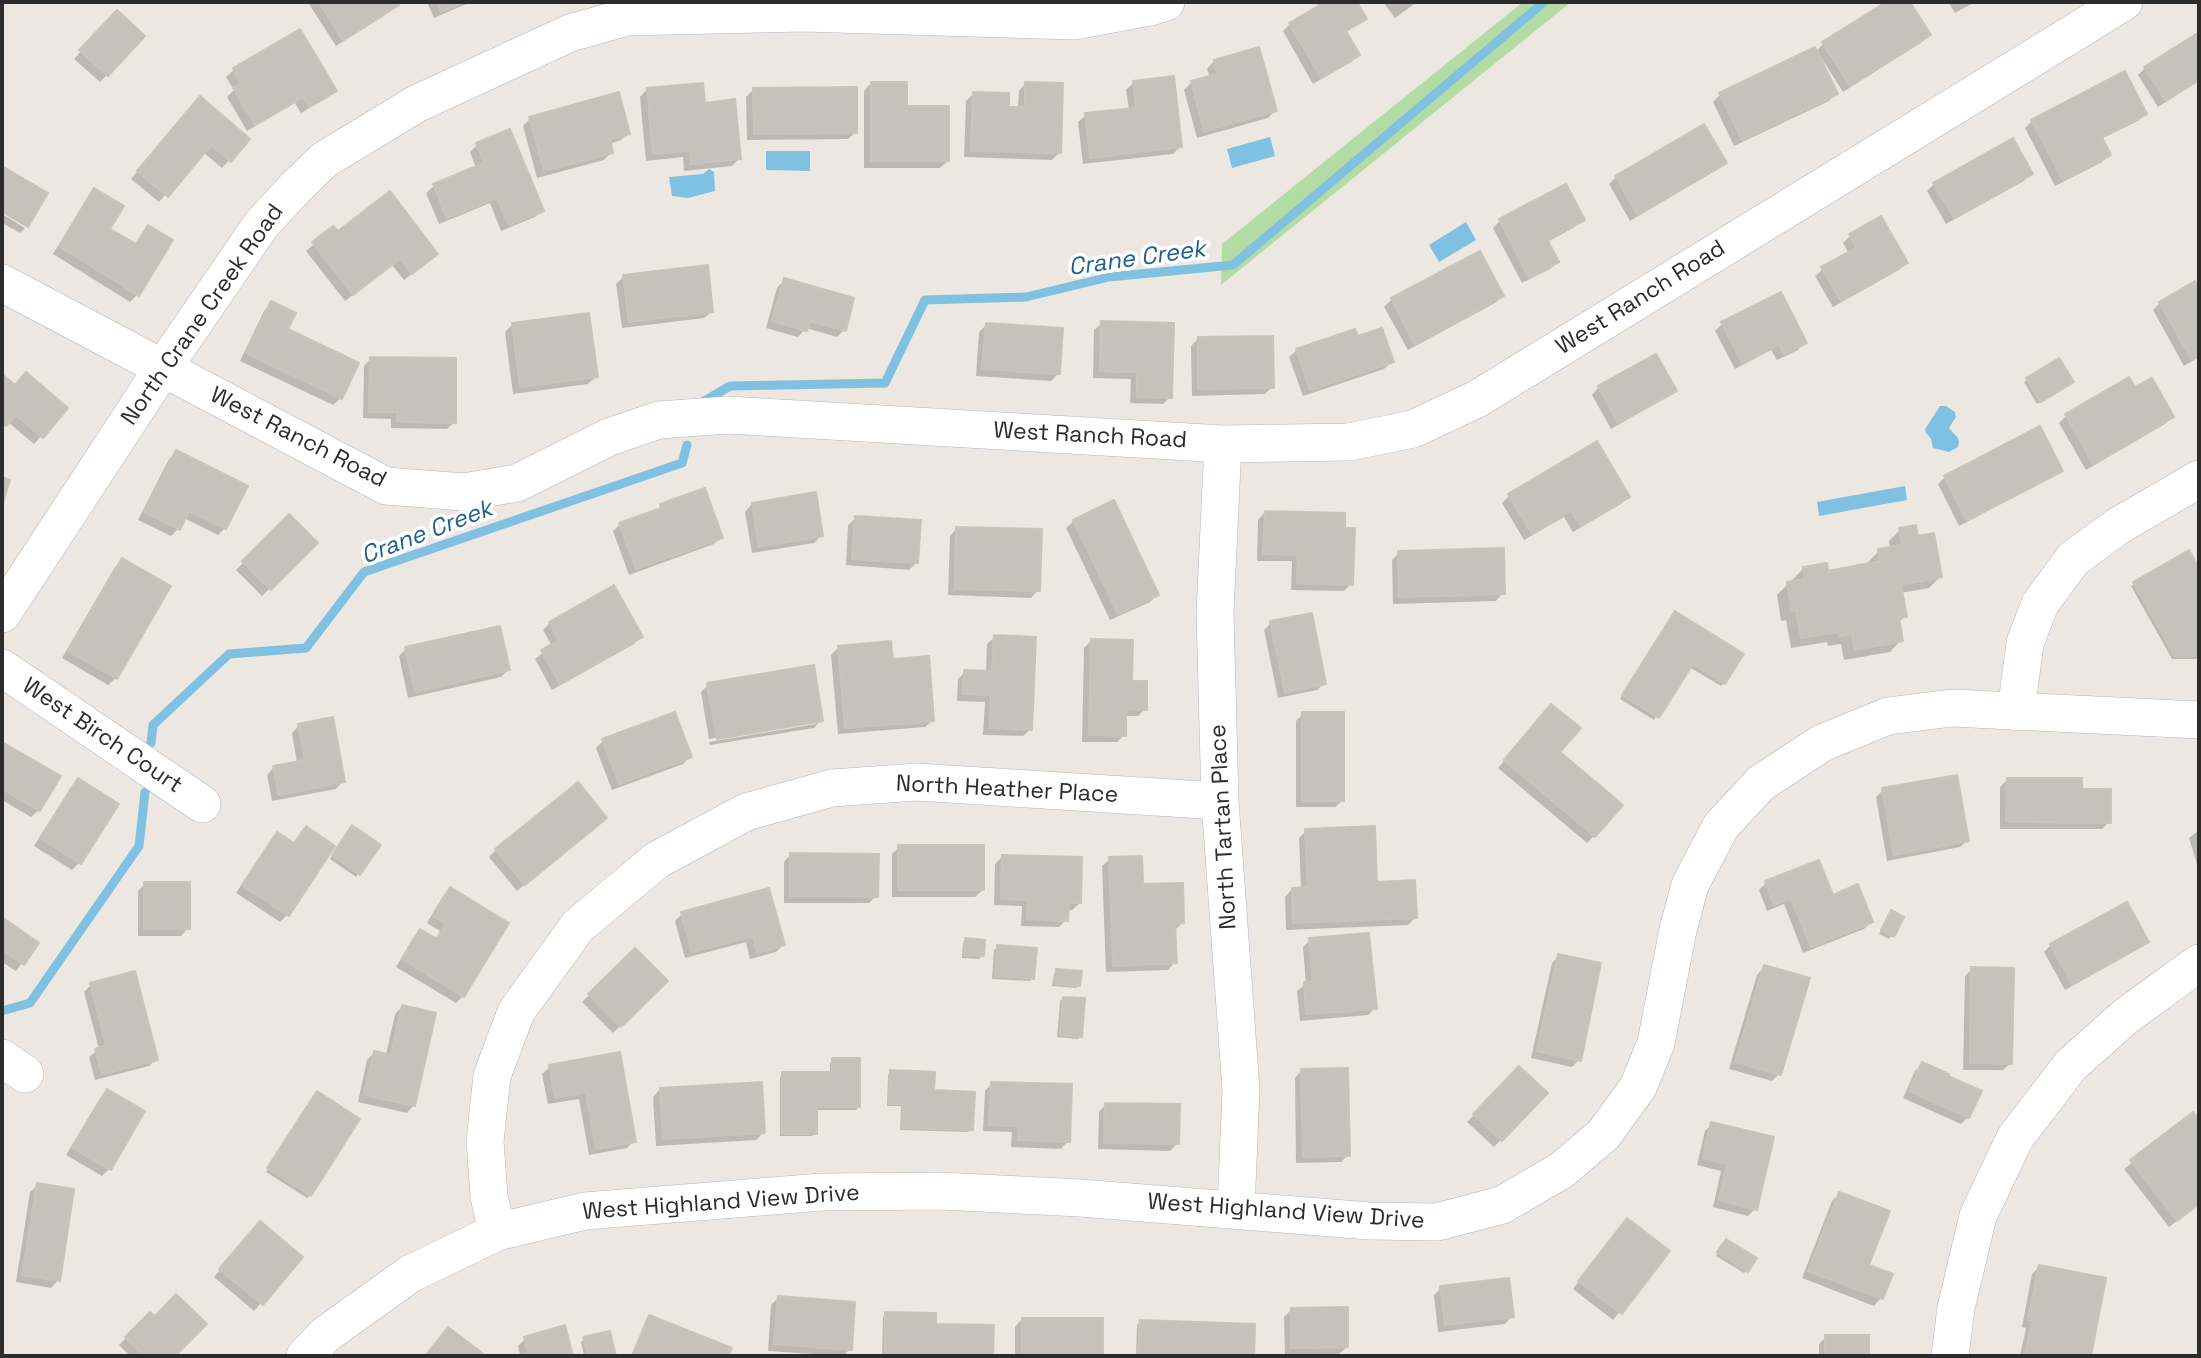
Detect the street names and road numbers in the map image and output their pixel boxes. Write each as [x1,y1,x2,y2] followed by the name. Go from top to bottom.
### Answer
[116,199,290,431] street label: North Crane Creek Road
[1552,235,1730,361] street label: West Ranch Road
[205,382,391,494] street label: West Ranch Road
[992,417,1188,455] street label: West Ranch Road
[17,672,187,800] street label: West Birch Court
[1205,724,1243,930] street label: North Tartan Place
[895,770,1119,810] street label: North Heather Place
[582,1180,860,1226] street label: West Highland View Drive
[1147,1189,1425,1235] street label: West Highland View Drive

